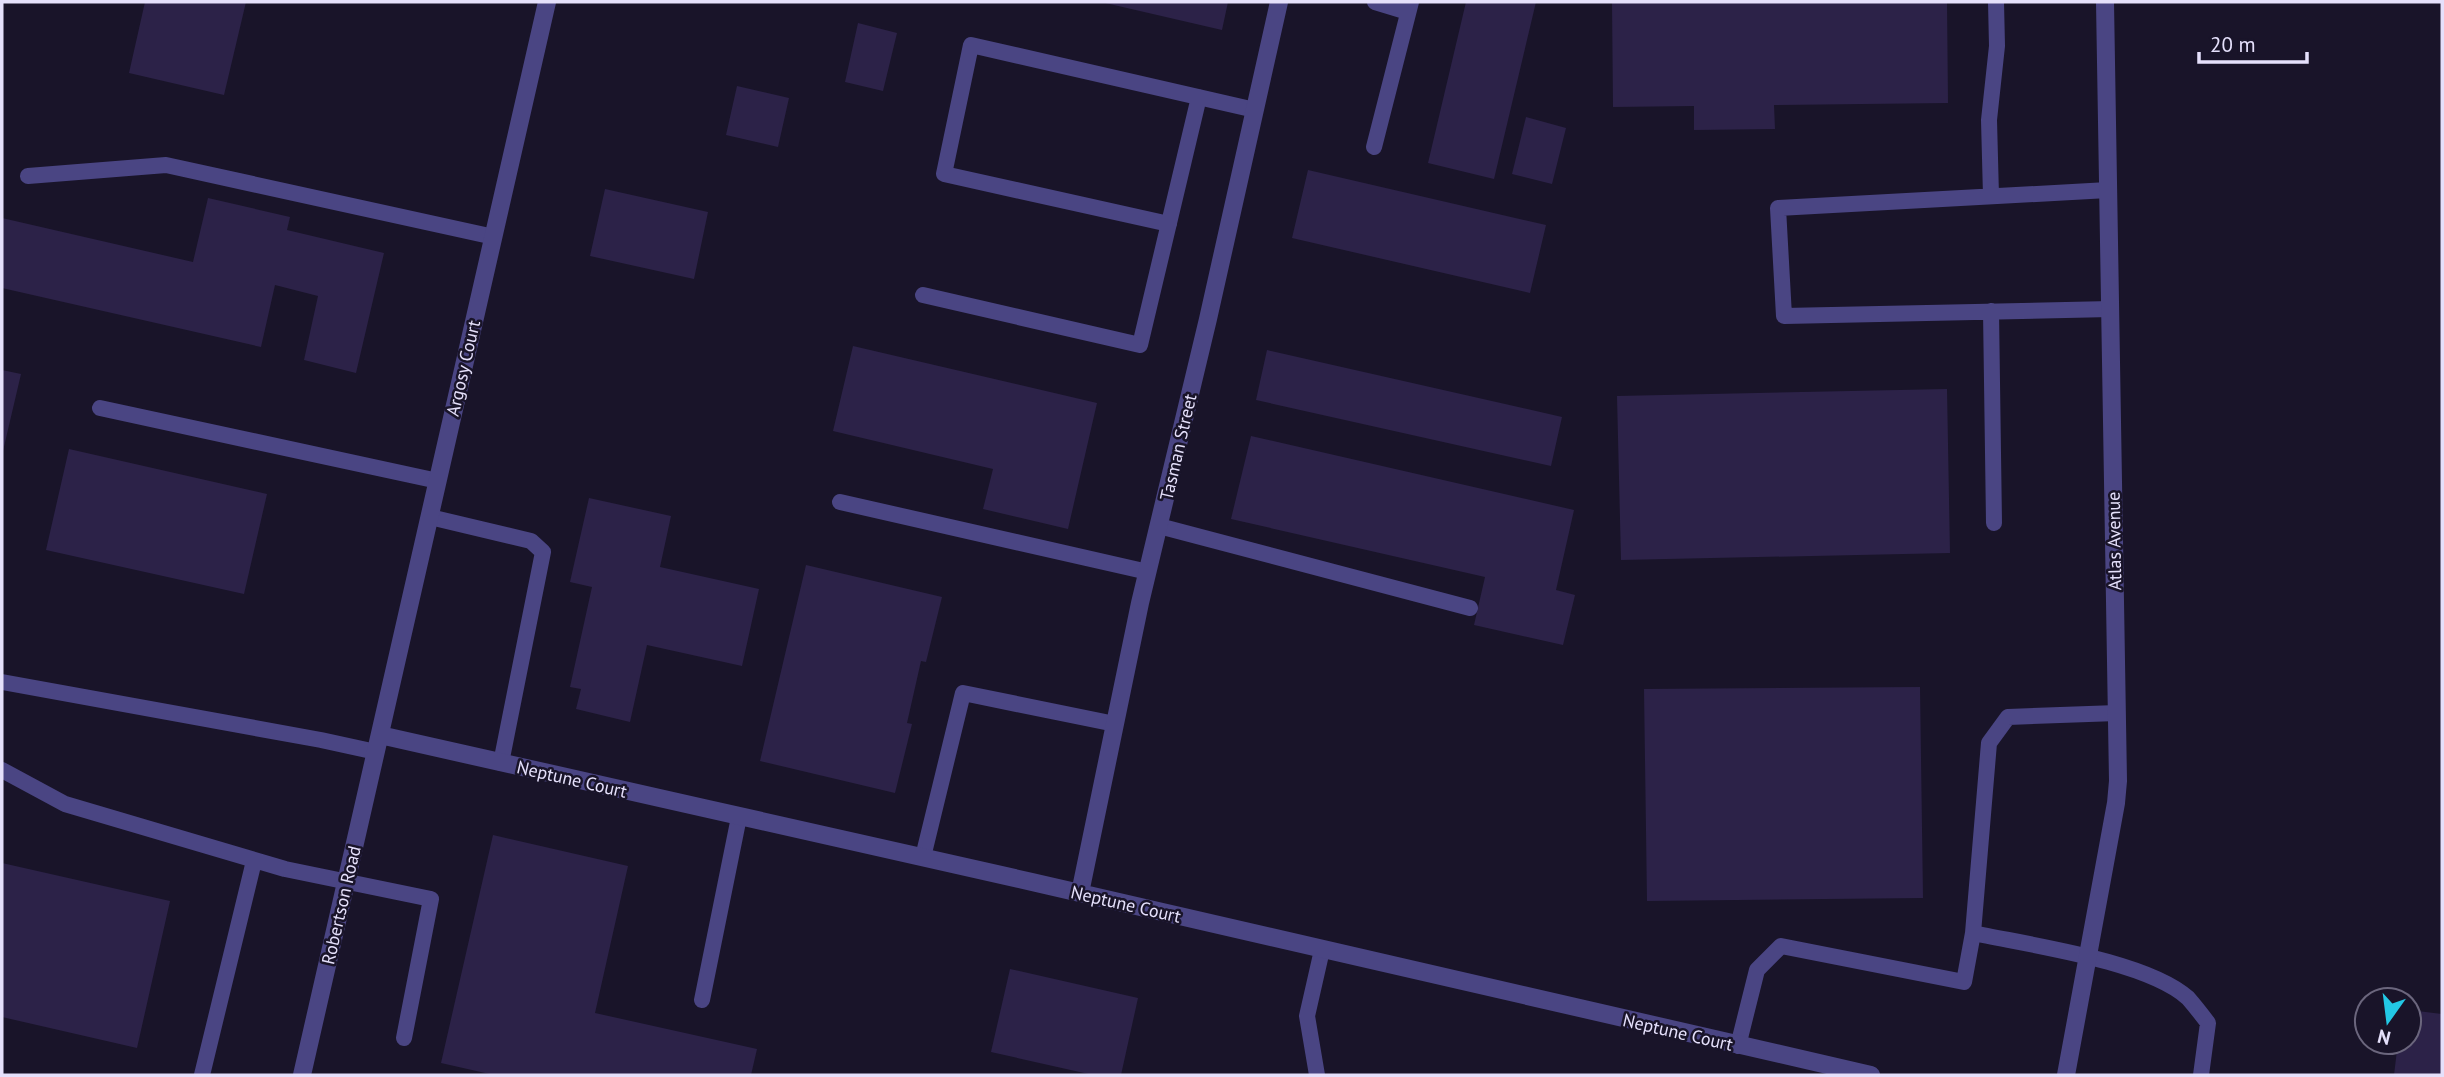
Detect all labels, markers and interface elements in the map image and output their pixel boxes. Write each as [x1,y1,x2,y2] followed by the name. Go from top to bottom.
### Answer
[2199,21,2308,65] scale bar
[2210,31,2256,58] text: 20 m
[441,318,485,418] street label: Argosy Court
[1155,391,1201,503] street label: Tasman Street
[2102,492,2126,590] street label: Atlas Avenue
[515,755,629,803] street label: Neptune Court
[316,843,366,967] street label: Robertson Road
[1069,880,1183,928] street label: Neptune Court
[2353,986,2423,1056] north arrow
[1621,1008,1735,1056] street label: Neptune Court
[2375,1024,2393,1051] text: N

